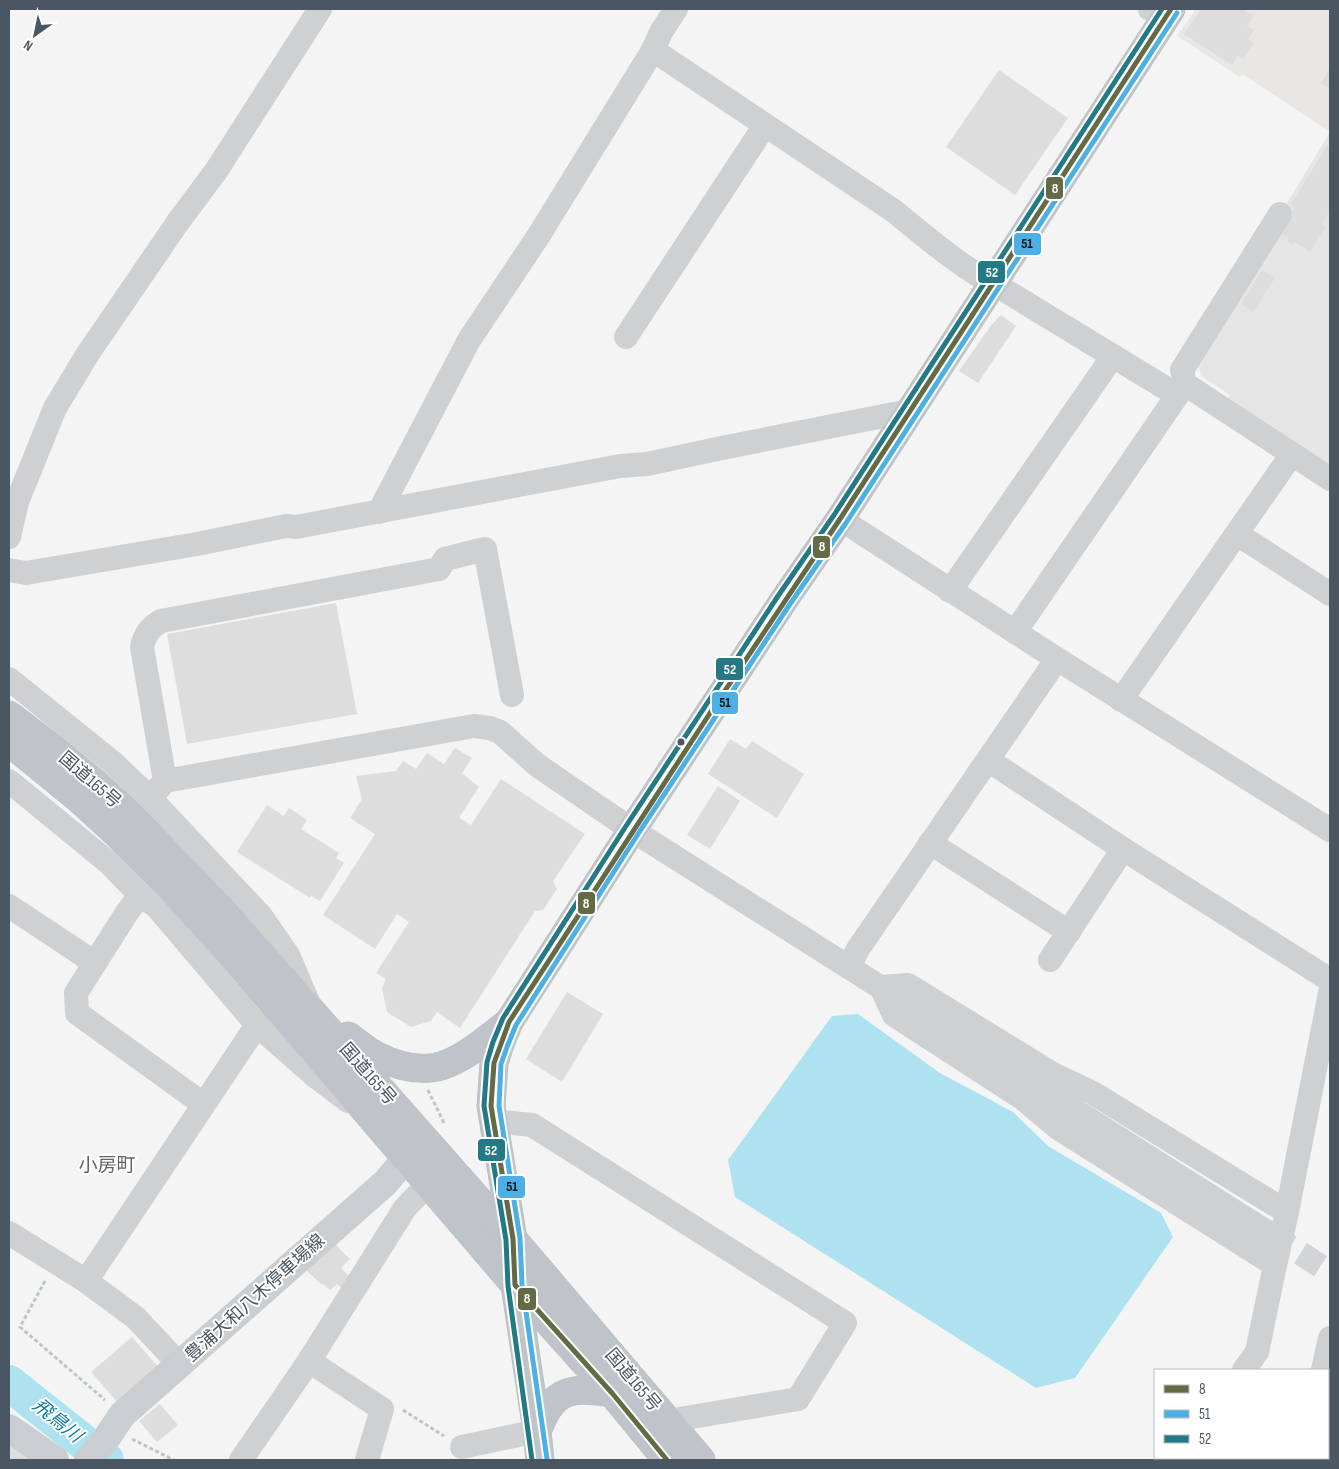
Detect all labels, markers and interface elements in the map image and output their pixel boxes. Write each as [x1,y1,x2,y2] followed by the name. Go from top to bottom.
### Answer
[10,10,60,60] north arrow
[20,36,36,55] text: N
[1045,176,1064,200] line badge: 8
[1052,180,1059,197] text: 8
[1013,232,1042,256] line badge: 51
[1021,235,1033,252] text: 51
[977,260,1006,284] line badge: 52
[986,264,998,281] text: 52
[812,535,831,559] line badge: 8
[819,538,826,555] text: 8
[715,657,744,681] line badge: 52
[724,661,736,678] text: 52
[711,691,739,715] line badge: 51
[719,694,731,711] text: 51
[676,737,686,747] unlabelled marker
[55,747,125,813] street label: 国道165号
[577,891,596,915] line badge: 8
[583,895,590,912] text: 8
[335,1039,401,1109] street label: 国道165号
[477,1138,506,1162] line badge: 52
[485,1142,497,1159] text: 52
[78,1154,136,1177] district label: 小房町
[497,1175,526,1199] line badge: 51
[506,1178,518,1195] text: 51
[181,1230,329,1366] street label: 豊浦大和八木停車場線
[517,1287,537,1311] line badge: 8
[524,1290,531,1307] text: 8
[601,1344,665,1416] street label: 国道165号
[1154,1369,1329,1459] legend
[1199,1380,1206,1399] text: 8
[28,1394,88,1449] water label: 飛鳥川
[1199,1405,1211,1424] text: 51
[1199,1430,1211,1449] text: 52

